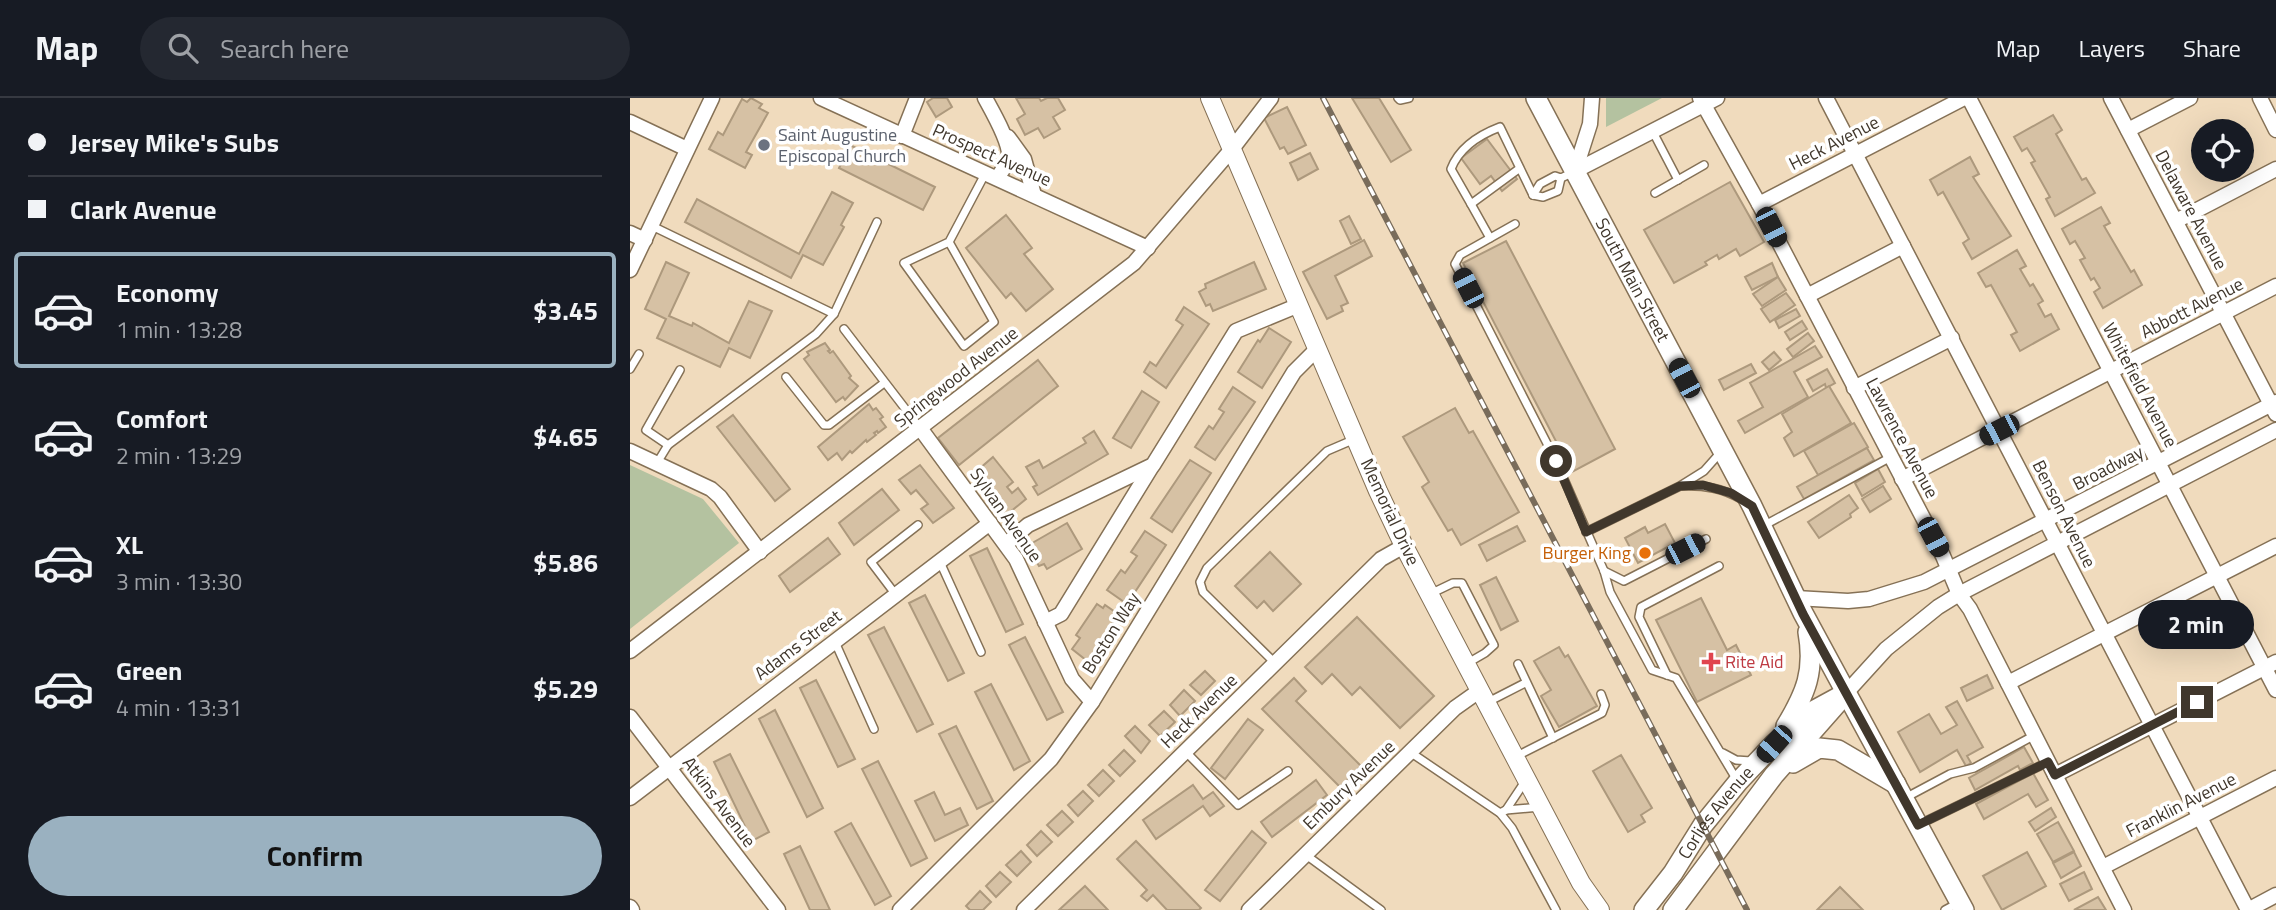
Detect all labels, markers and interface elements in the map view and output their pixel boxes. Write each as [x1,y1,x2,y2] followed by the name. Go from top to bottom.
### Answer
[140,17,630,80] search box
[35,23,98,73] text: Map
[164,29,202,67] icon: search
[220,29,349,68] text: Search here
[1996,30,2041,66] text: Map
[2079,30,2145,66] text: Layers
[2183,30,2241,66] text: Share
[1784,108,1884,177] street label: Heck Avenue
[928,116,1056,193] street label: Prospect Avenue
[2191,119,2254,182] map controls
[2191,119,2254,182] button: locate
[778,121,906,169] place label: Saint Augustine Episcopal Church
[70,123,279,162] text: Jersey Mike's Subs
[756,137,772,153] marker: Saint Augustine Episcopal Church
[2149,145,2234,274] street label: Delaware Avenue
[70,190,217,229] text: Clark Avenue
[1753,204,1790,250] car
[1589,213,1677,347] street label: South Main Street
[1450,265,1487,311] car
[2136,270,2248,345] street label: Abbott Avenue
[116,273,218,312] text: Economy
[32,279,95,342] icon: car
[533,291,598,330] text: $3.45
[116,312,242,347] text: 1 min · 13:28
[2096,318,2185,452] street label: Whitefield Avenue
[888,320,1023,434] street label: Springwood Avenue
[1665,355,1704,401] car
[1859,373,1946,503] street label: Lawrence Avenue
[116,399,208,438] text: Comfort
[32,405,95,468] icon: car
[1976,411,2023,449] car
[533,417,598,456] text: $4.65
[116,438,242,473] text: 2 min · 13:29
[2068,438,2148,497] street label: Broadway
[1540,445,1572,477] route start
[1354,454,1427,570] street label: Memorial Drive
[2026,455,2103,572] street label: Benson Avenue
[964,462,1049,567] street label: Sylvan Avenue
[1914,514,1953,560] car
[116,525,143,564] text: XL
[1662,530,1709,568] car
[32,531,95,594] icon: car
[1543,539,1631,566] place label: Burger King
[533,543,598,582] text: $5.86
[1637,545,1653,561] marker: Burger King
[116,564,242,599] text: 3 min · 13:30
[1075,586,1146,679] street label: Boston Way
[2139,601,2255,650] callout: 2 min
[748,602,847,686] street label: Adams Street
[2168,607,2224,642] text: 2 min
[1725,648,1784,675] place label: Rite Aid
[116,651,182,690] text: Green
[1703,654,1719,670] marker: Rite Aid
[32,657,95,720] icon: car
[1154,667,1243,754] street label: Heck Avenue
[533,669,598,708] text: $5.29
[2181,686,2213,718] route end
[116,690,242,725] text: 4 min · 13:31
[1753,721,1796,767] car
[1296,734,1401,836] street label: Embury Avenue
[676,751,763,853] street label: Atkins Avenue
[1671,760,1760,864] street label: Corlies Avenue
[2121,765,2241,844] street label: Franklin Avenue
[28,816,602,896] button: Confirm

